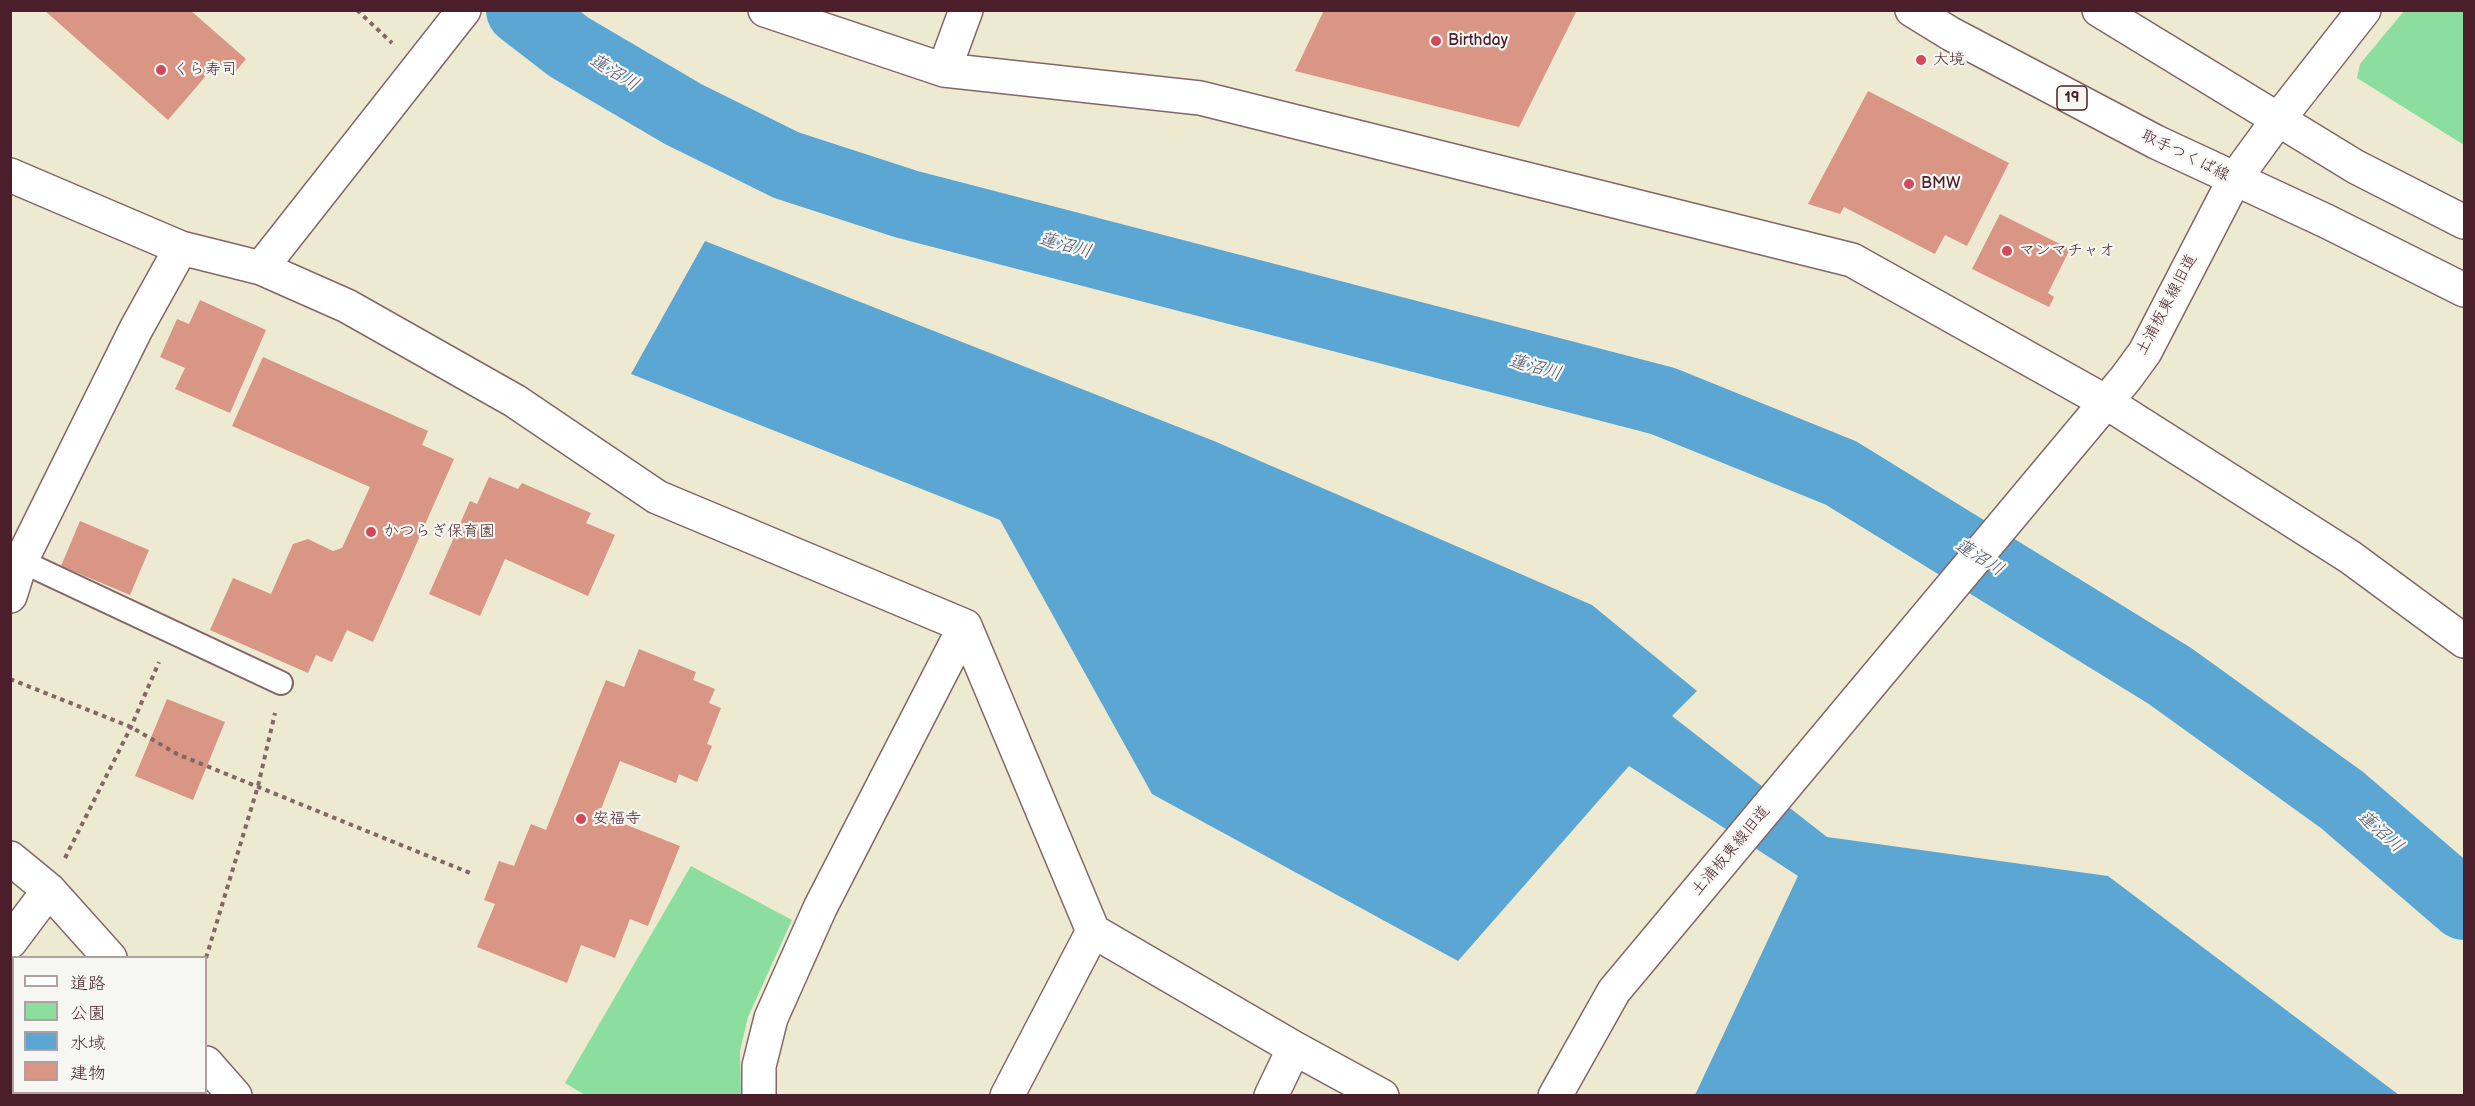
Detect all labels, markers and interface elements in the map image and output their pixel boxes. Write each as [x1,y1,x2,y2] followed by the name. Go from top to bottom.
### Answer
[1448,31,1508,51] place label: Birthday
[1429,34,1443,48] marker: Birthday
[585,50,643,96] water label: 蓮沼川
[1933,50,1965,70] place label: 大境
[1914,53,1928,67] marker: 大境
[173,60,237,80] place label: くら寿司
[154,63,168,77] marker: くら寿司
[2057,86,2087,110] road number: 19
[2138,126,2232,186] street label: 取手つくば線
[1921,174,1960,194] place label: BMW
[1902,177,1916,191] marker: BMW
[1036,229,1094,263] water label: 蓮沼川
[2019,241,2115,261] place label: マンマチャオ
[2000,244,2014,258] marker: マンマチャオ
[2132,251,2202,359] street label: 土浦板東線旧道
[1506,351,1564,385] water label: 蓮沼川
[383,522,495,542] place label: かつらぎ保育園
[364,525,378,539] marker: かつらぎ保育園
[1950,535,2008,581] water label: 蓮沼川
[1688,802,1774,900] street label: 土浦板東線旧道
[2353,806,2407,858] water label: 蓮沼川
[593,809,641,829] place label: 安福寺
[574,812,588,826] marker: 安福寺
[12,956,207,1094] legend
[70,973,106,994] text: 道路
[70,1003,106,1024] text: 公園
[70,1033,106,1054] text: 水域
[70,1063,106,1084] text: 建物

